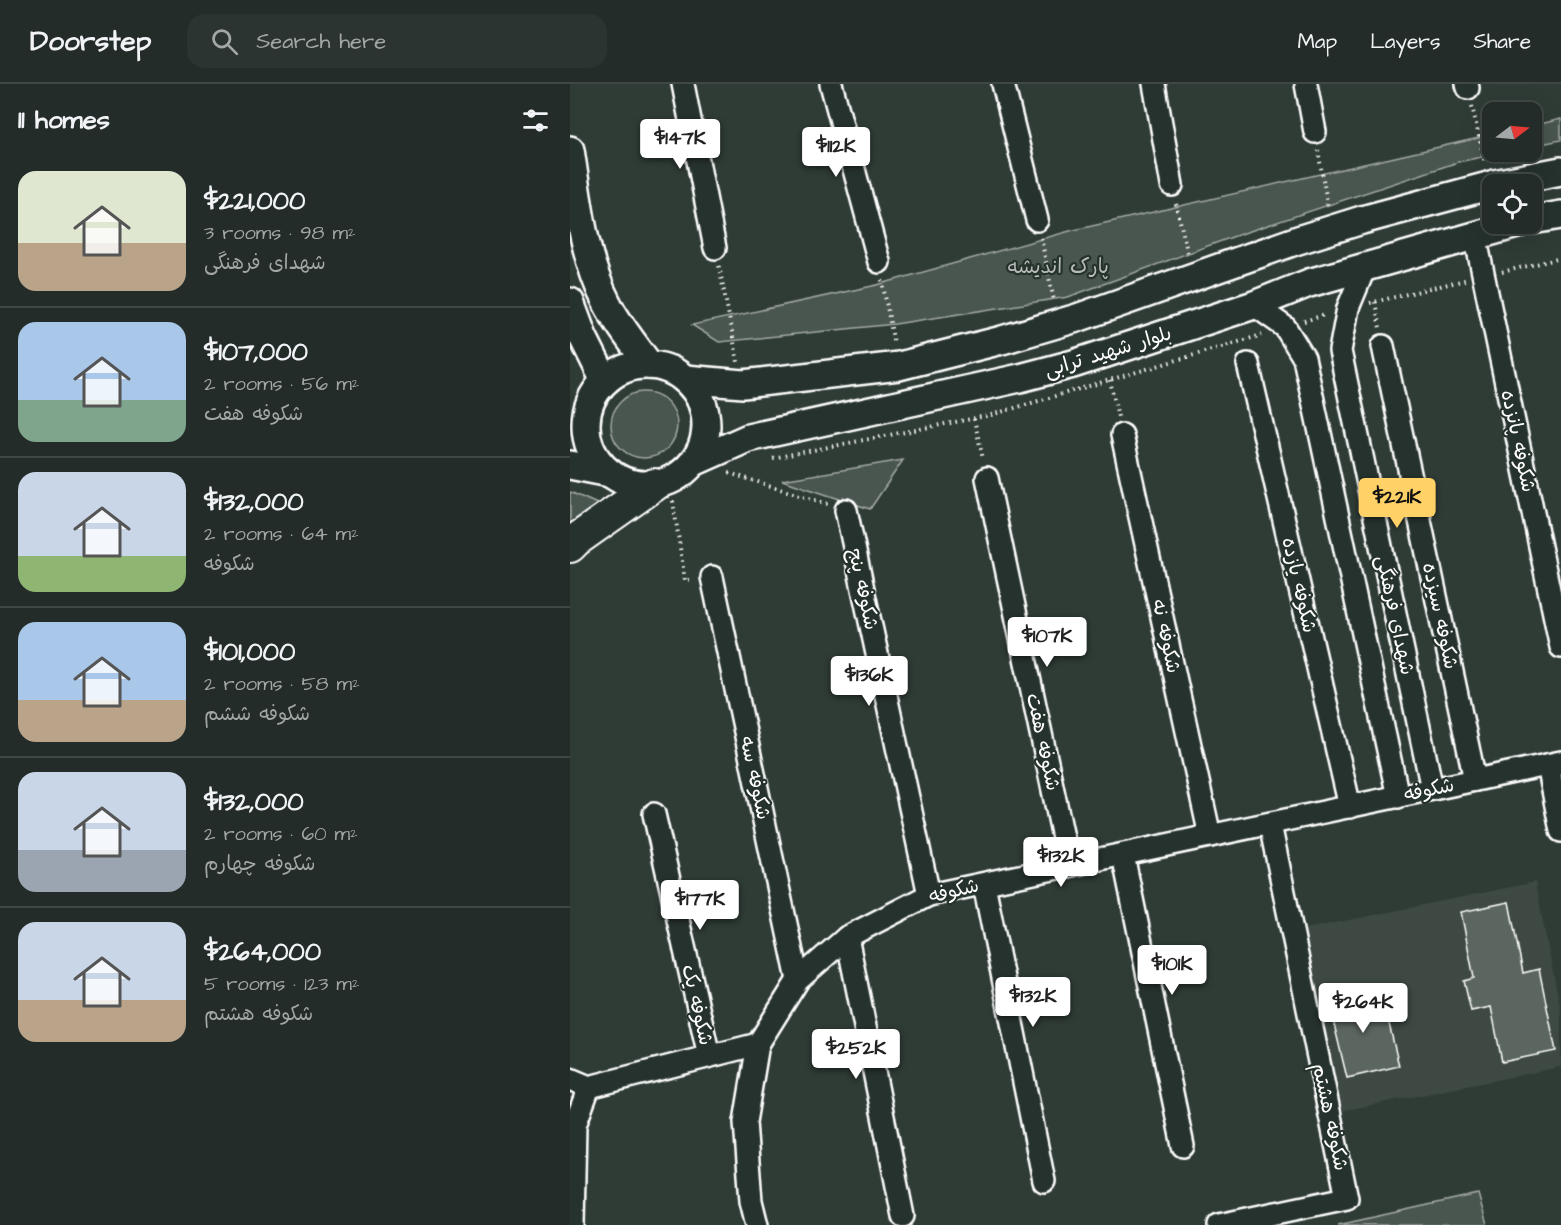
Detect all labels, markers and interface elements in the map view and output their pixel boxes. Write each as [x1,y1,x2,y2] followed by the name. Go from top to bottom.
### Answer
[187,14,607,68] search box
[30,22,151,61] text: Doorstep
[208,25,241,58] icon: search
[256,26,386,57] text: Search here
[1297,27,1337,56] text: Map
[1370,27,1440,56] text: Layers
[1473,27,1531,56] text: Share
[18,102,110,138] text: 11 homes
[1482,102,1542,162] north arrow
[1482,102,1542,234] map controls
[519,104,552,137] icon: filters
[638,119,722,170] pin: $147K
[654,124,706,152] text: $147K
[794,127,878,178] pin: $112K
[816,132,856,160] text: $112K
[1482,174,1542,234] button: locate
[204,183,305,219] text: $221,000
[66,195,138,267] icon: home
[204,219,356,247] text: 3 rooms · 98 m²
[204,249,326,277] text: شهدای فرهنگی
[1007,253,1109,281] park label: پارک اندیشه
[1041,319,1175,385] street label: بلوار شهید ترابی
[204,334,308,370] text: $107,000
[66,346,138,418] icon: home
[204,370,359,398] text: 2 rooms · 56 m²
[1494,387,1542,495] street label: شکوفه پانزده
[204,400,303,428] text: شکوفه هفت
[1355,478,1439,529] pin: $221K
[1373,483,1421,511] text: $221K
[204,484,304,520] text: $132,000
[66,496,138,568] icon: home
[204,520,359,548] text: 2 rooms · 64 m²
[1274,534,1324,636] street label: شکوفه یازده
[841,546,885,632] street label: شکوفه پنج
[204,550,255,578] text: شکوفه
[1369,552,1421,678] street label: شهدای فرهنگی
[1415,560,1465,672] street label: شکوفه سیزده
[1144,596,1188,676] street label: شکوفه نه
[1005,617,1089,668] pin: $107K
[1022,622,1072,650] text: $107K
[204,634,295,670] text: $101,000
[66,646,138,718] icon: home
[827,656,911,707] pin: $136K
[845,661,893,689] text: $136K
[204,670,360,698] text: 2 rooms · 58 m²
[1019,691,1067,793] street label: شکوفه هفت
[204,700,310,728] text: شکوفه ششم
[732,734,778,822] street label: شکوفه سه
[1401,771,1457,809] street label: شکوفه
[204,784,304,820] text: $132,000
[66,796,138,868] icon: home
[204,820,358,848] text: 2 rooms · 60 m²
[1019,837,1103,888] pin: $132K
[1037,842,1085,870] text: $132K
[204,850,316,878] text: شکوفه چهارم
[926,871,982,911] street label: شکوفه
[658,880,742,931] pin: $177K
[675,885,725,913] text: $177K
[204,934,321,970] text: $264,000
[1130,945,1214,996] pin: $101K
[66,946,138,1018] icon: home
[1152,950,1192,978] text: $101K
[674,962,720,1048] street label: شکوفه یک
[204,970,359,998] text: 5 rooms · 123 m²
[991,977,1075,1028] pin: $132K
[1009,982,1057,1010] text: $132K
[1321,983,1405,1034] pin: $264K
[1333,988,1393,1016] text: $264K
[204,1000,313,1028] text: شکوفه هشتم
[814,1029,898,1080] pin: $252K
[826,1034,886,1062] text: $252K
[1305,1061,1355,1173] street label: شکوفه هشتم

